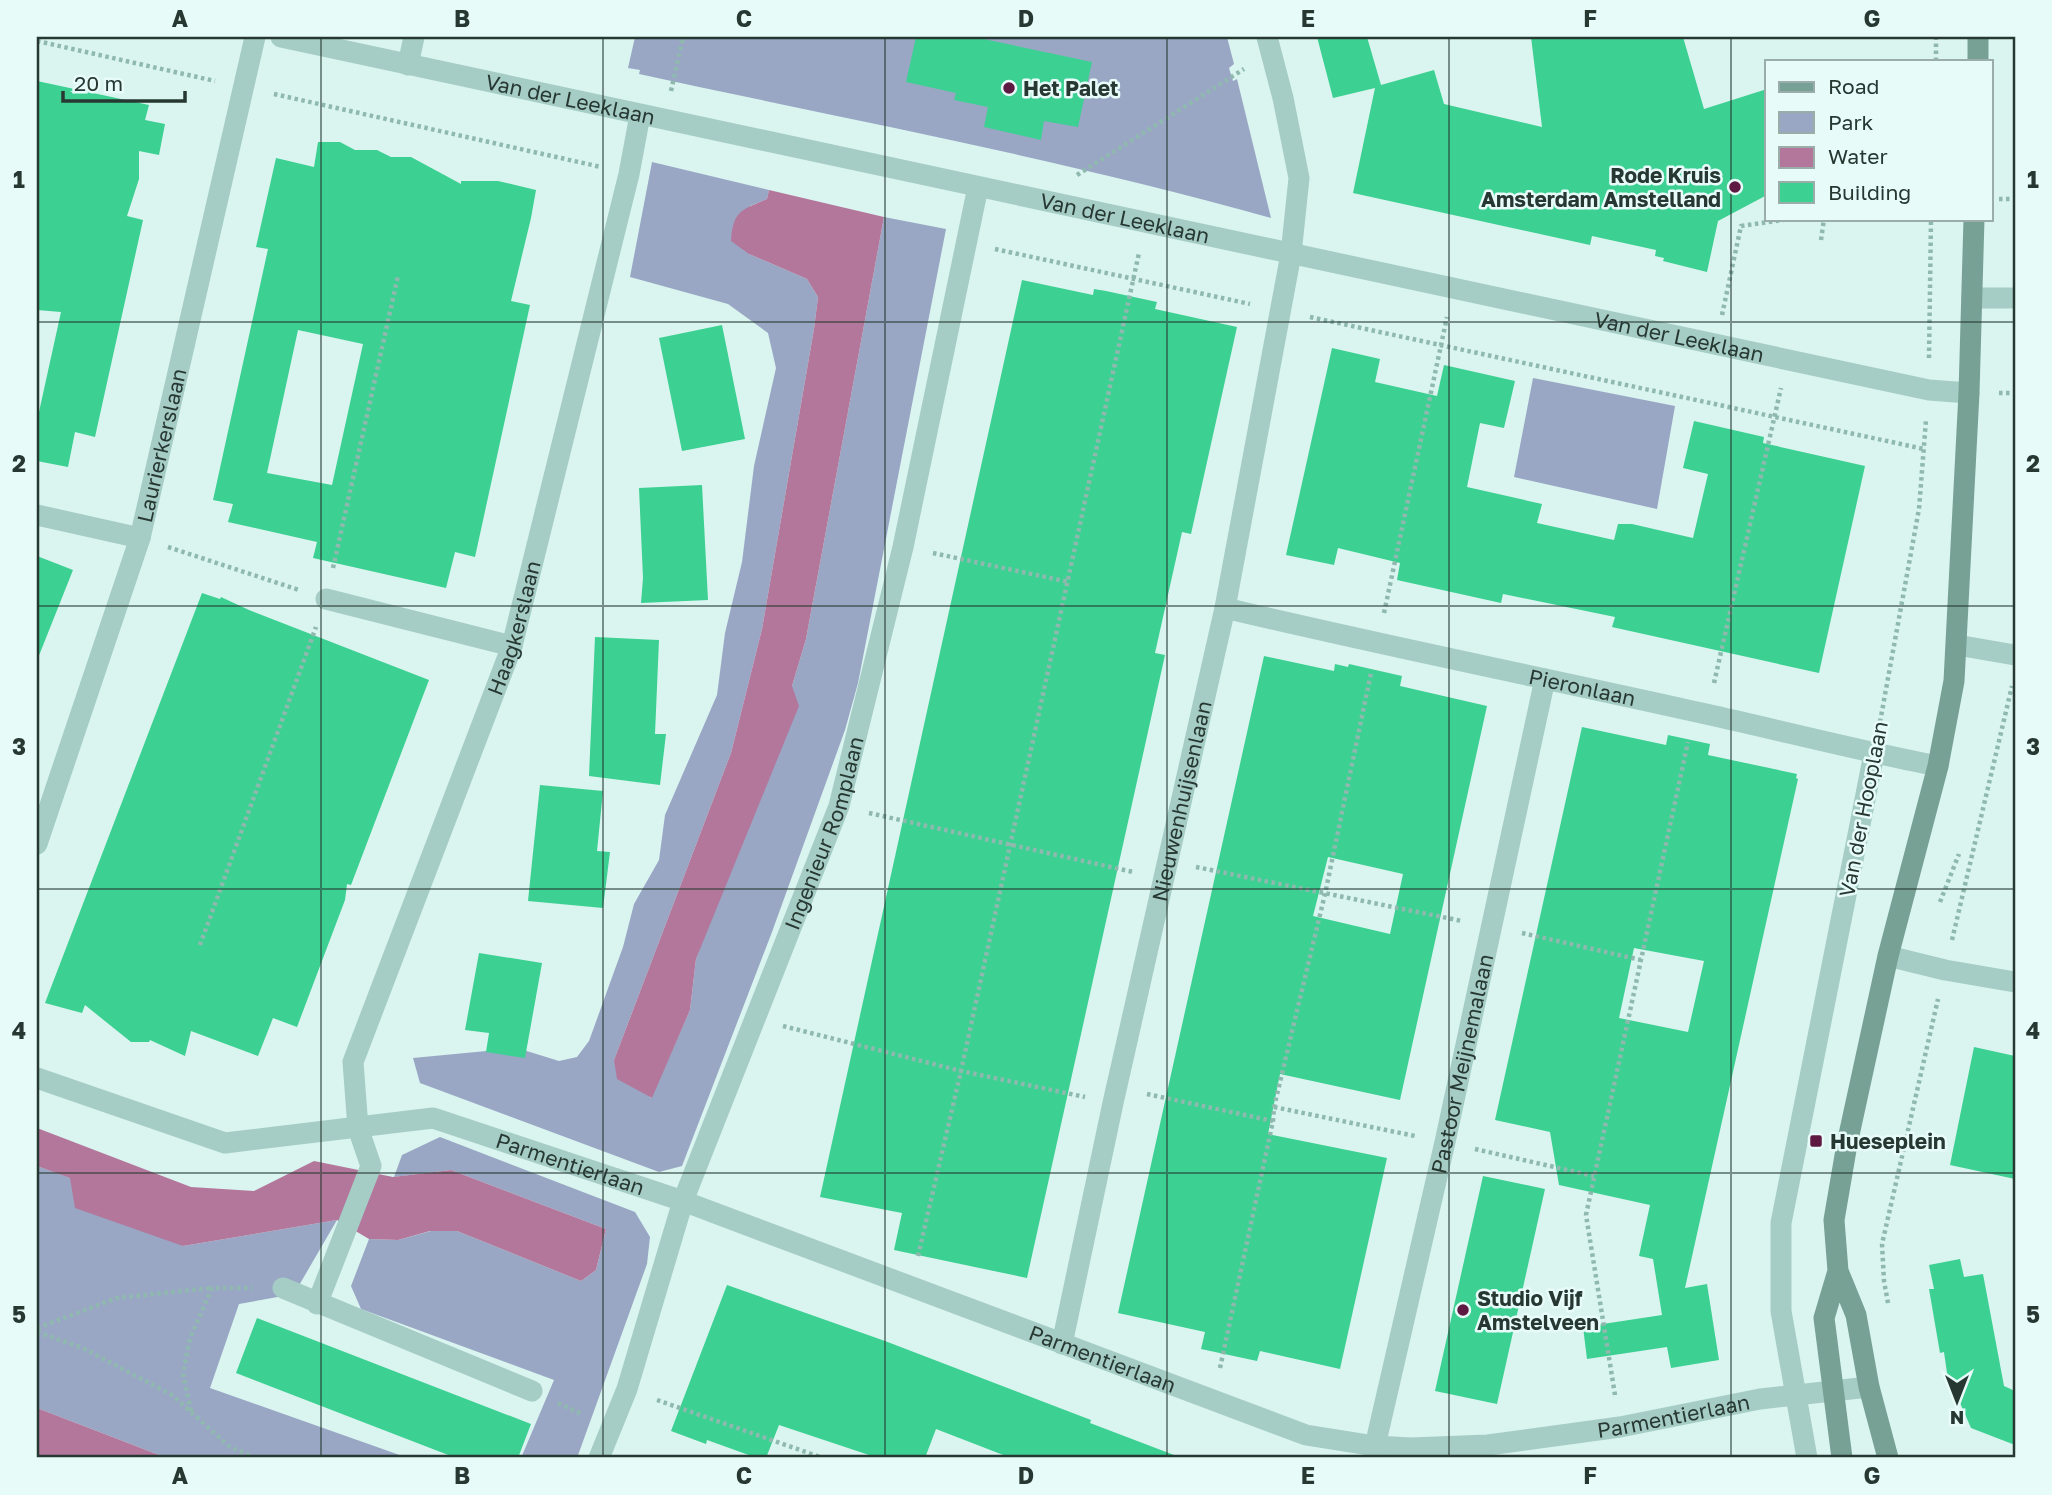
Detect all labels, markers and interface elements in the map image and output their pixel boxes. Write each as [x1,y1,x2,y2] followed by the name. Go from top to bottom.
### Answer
[172,4,189,32] text: A
[454,4,470,32] text: B
[736,4,752,32] text: C
[1018,4,1034,32] text: D
[1301,4,1315,32] text: E
[1583,4,1597,32] text: F
[1864,4,1880,32] text: G
[63,60,186,104] scale bar
[1765,60,1993,220] legend
[483,68,658,130] street label: Van der Leeklaan
[74,70,123,96] text: 20 m
[1828,73,1879,99] text: Road
[1023,75,1118,101] place label: Het Palet
[1001,80,1017,96] marker: Het Palet
[1828,109,1874,135] text: Park
[1828,143,1888,169] text: Water
[1481,162,1721,212] place label: Rode Kruis Amsterdam Amstelland
[13,165,25,193] text: 1
[2027,165,2039,193] text: 1
[1727,179,1743,195] marker: Rode Kruis Amsterdam Amstelland
[1828,179,1911,205] text: Building
[1038,187,1212,249] street label: Van der Leeklaan
[1592,306,1767,367] street label: Van der Leeklaan
[131,366,192,525] street label: Laurierkerslaan
[12,449,26,477] text: 2
[2026,449,2040,477] text: 2
[482,558,546,699] street label: Haagkerslaan
[1527,663,1638,711] street label: Pieronlaan
[1146,698,1217,904] street label: Nieuwenhuijsenlaan
[1833,719,1893,899] street label: Van der Hooplaan
[12,732,26,760] text: 3
[2026,732,2040,760] text: 3
[778,734,869,933] street label: Ingenieur Romplaan
[1425,951,1498,1176] street label: Pastoor Meijnemalaan
[12,1016,26,1044] text: 4
[2026,1016,2040,1044] text: 4
[493,1127,648,1200] street label: Parmentierlaan
[1830,1128,1946,1154] place label: Hueseplein
[1808,1133,1824,1149] marker: Hueseplein
[1477,1285,1599,1335] place label: Studio Vijf Amstelveen
[12,1300,26,1328] text: 5
[2026,1300,2040,1328] text: 5
[1455,1302,1471,1318] marker: Studio Vijf Amstelveen
[1025,1319,1180,1398] street label: Parmentierlaan
[1923,1366,1993,1436] north arrow
[1595,1388,1752,1443] street label: Parmentierlaan
[1950,1407,1964,1430] text: N
[172,1461,189,1489] text: A
[454,1461,470,1489] text: B
[736,1461,752,1489] text: C
[1018,1461,1034,1489] text: D
[1301,1461,1315,1489] text: E
[1583,1461,1597,1489] text: F
[1864,1461,1880,1489] text: G

